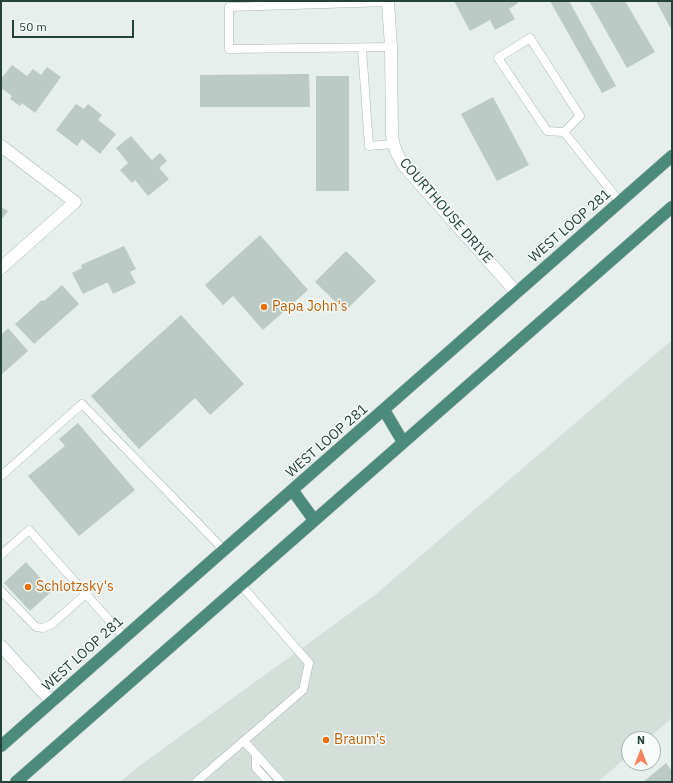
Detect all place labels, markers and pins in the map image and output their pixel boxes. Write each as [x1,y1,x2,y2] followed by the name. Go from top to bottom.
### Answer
[272,299,348,315] place label: Papa John's
[259,302,269,312] marker: Papa John's
[36,579,114,595] place label: Schlotzsky's
[23,582,33,592] marker: Schlotzsky's
[334,732,386,748] place label: Braum's
[321,735,331,745] marker: Braum's

